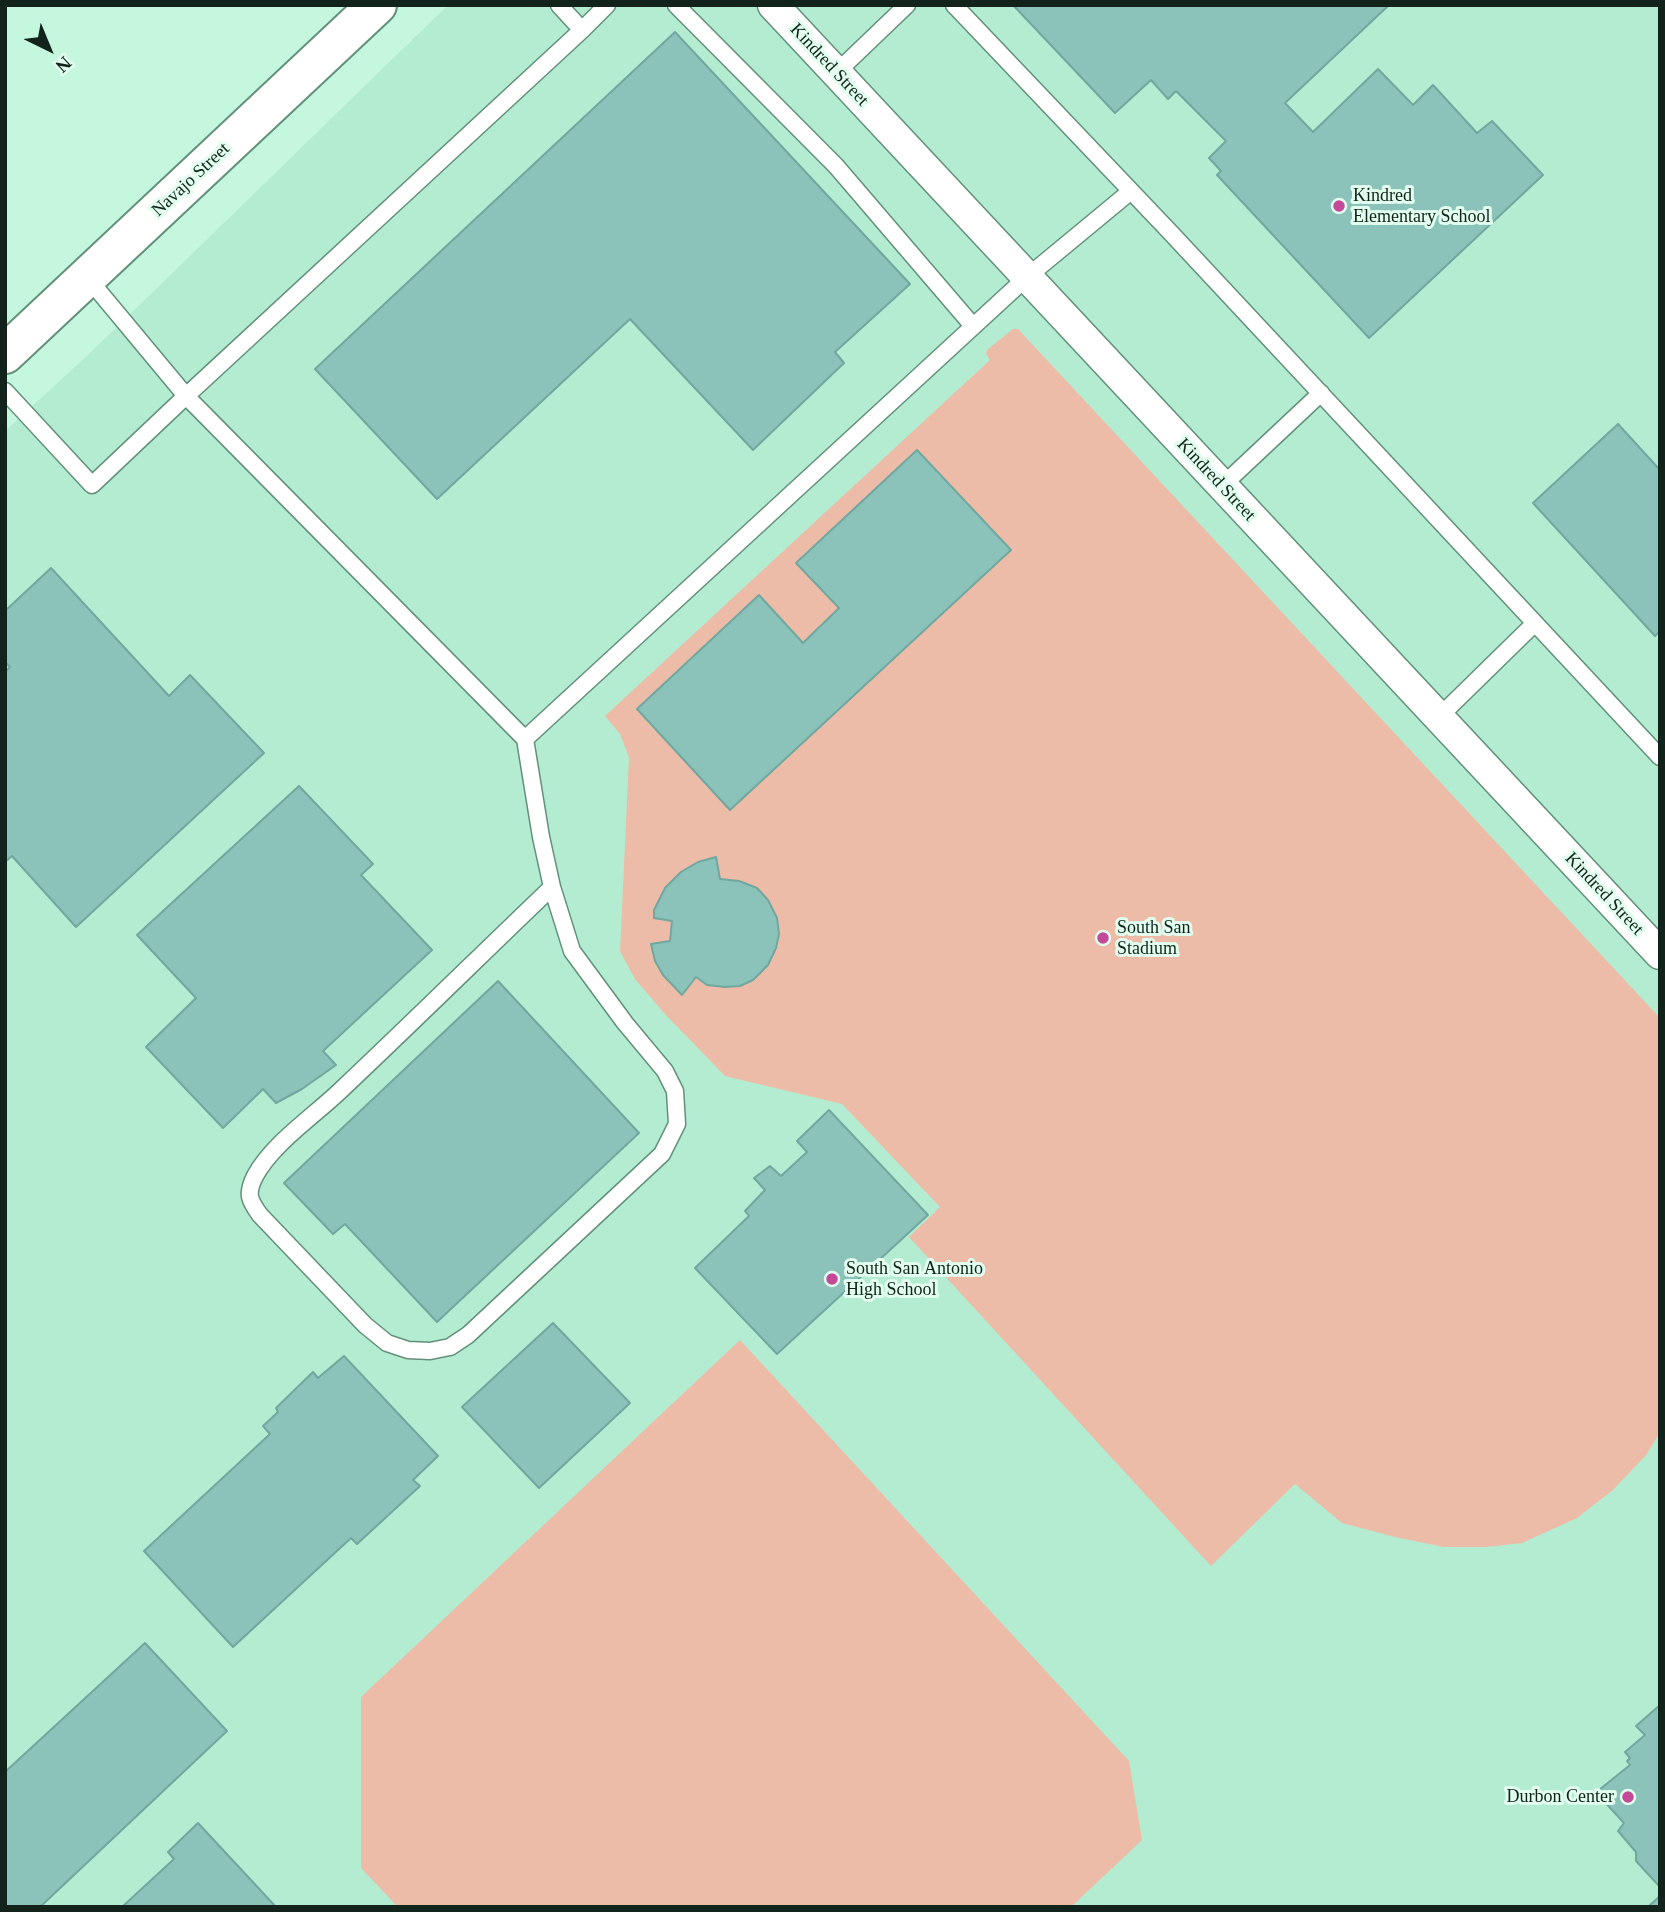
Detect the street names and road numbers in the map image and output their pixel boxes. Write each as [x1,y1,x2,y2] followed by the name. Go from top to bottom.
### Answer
[785,19,873,111] street label: Kindred Street
[148,139,234,221] street label: Navajo Street
[1172,434,1260,526] street label: Kindred Street
[1560,848,1648,940] street label: Kindred Street

